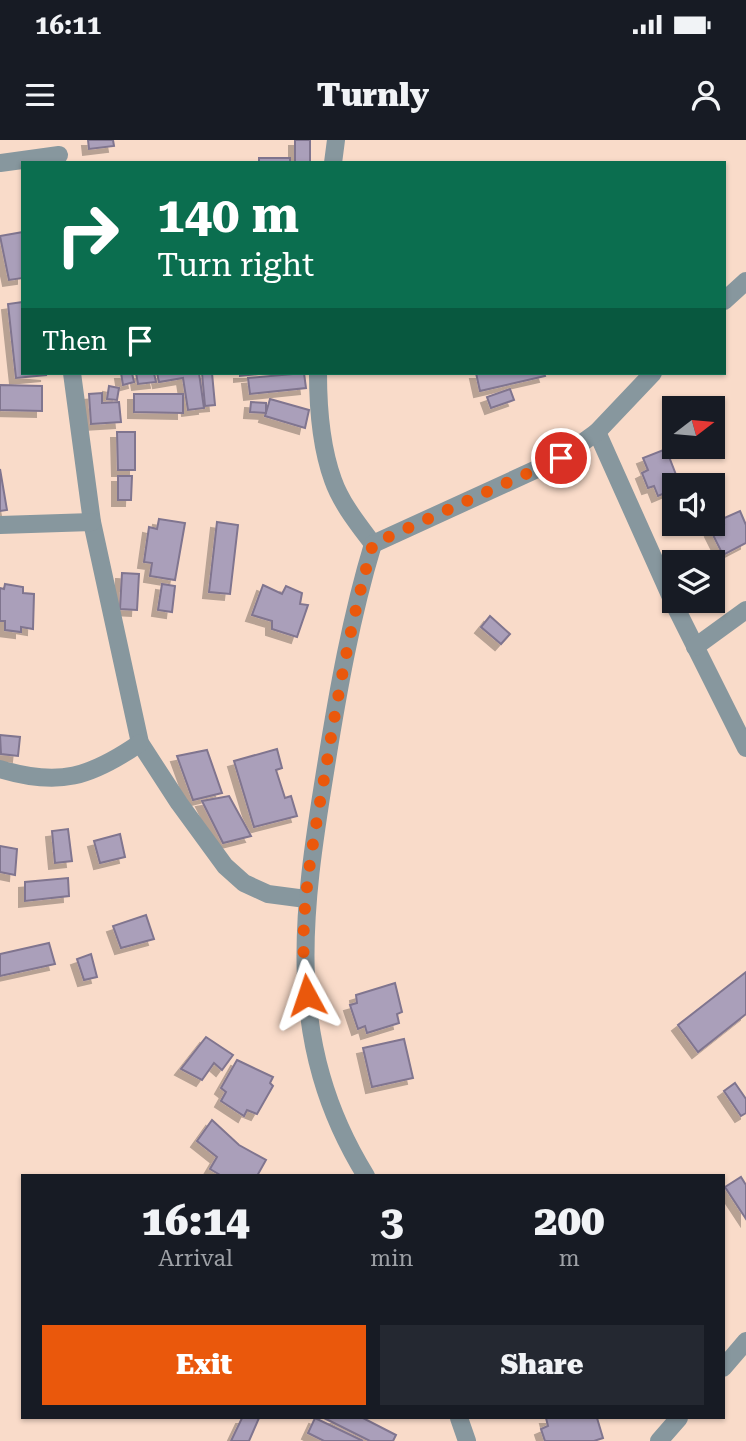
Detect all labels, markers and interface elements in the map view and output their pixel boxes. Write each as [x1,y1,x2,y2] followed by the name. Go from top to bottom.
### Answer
[35,10,101,40] text: 16:11
[21,76,59,114] icon: menu
[317,76,429,114] text: Turnly
[687,76,725,114] icon: person
[157,187,299,244] text: 140 m
[42,189,133,280] icon: right
[157,246,314,284] text: Turn right
[121,322,159,360] icon: arrive
[42,326,107,356] text: Then
[662,396,724,458] north arrow
[662,396,725,613] map controls
[531,428,591,488] pin
[542,439,580,477] icon: arrive
[662,473,725,536] button: sound
[662,550,725,613] button: layers
[270,958,344,1032] position arrow
[142,1196,250,1245] text: 16:14
[380,1196,404,1245] text: 3
[534,1196,604,1245] text: 200
[158,1245,233,1272] text: Arrival
[370,1245,413,1272] text: min
[559,1245,580,1272] text: m
[42,1325,366,1405] button: Exit
[380,1325,704,1405] button: Share

